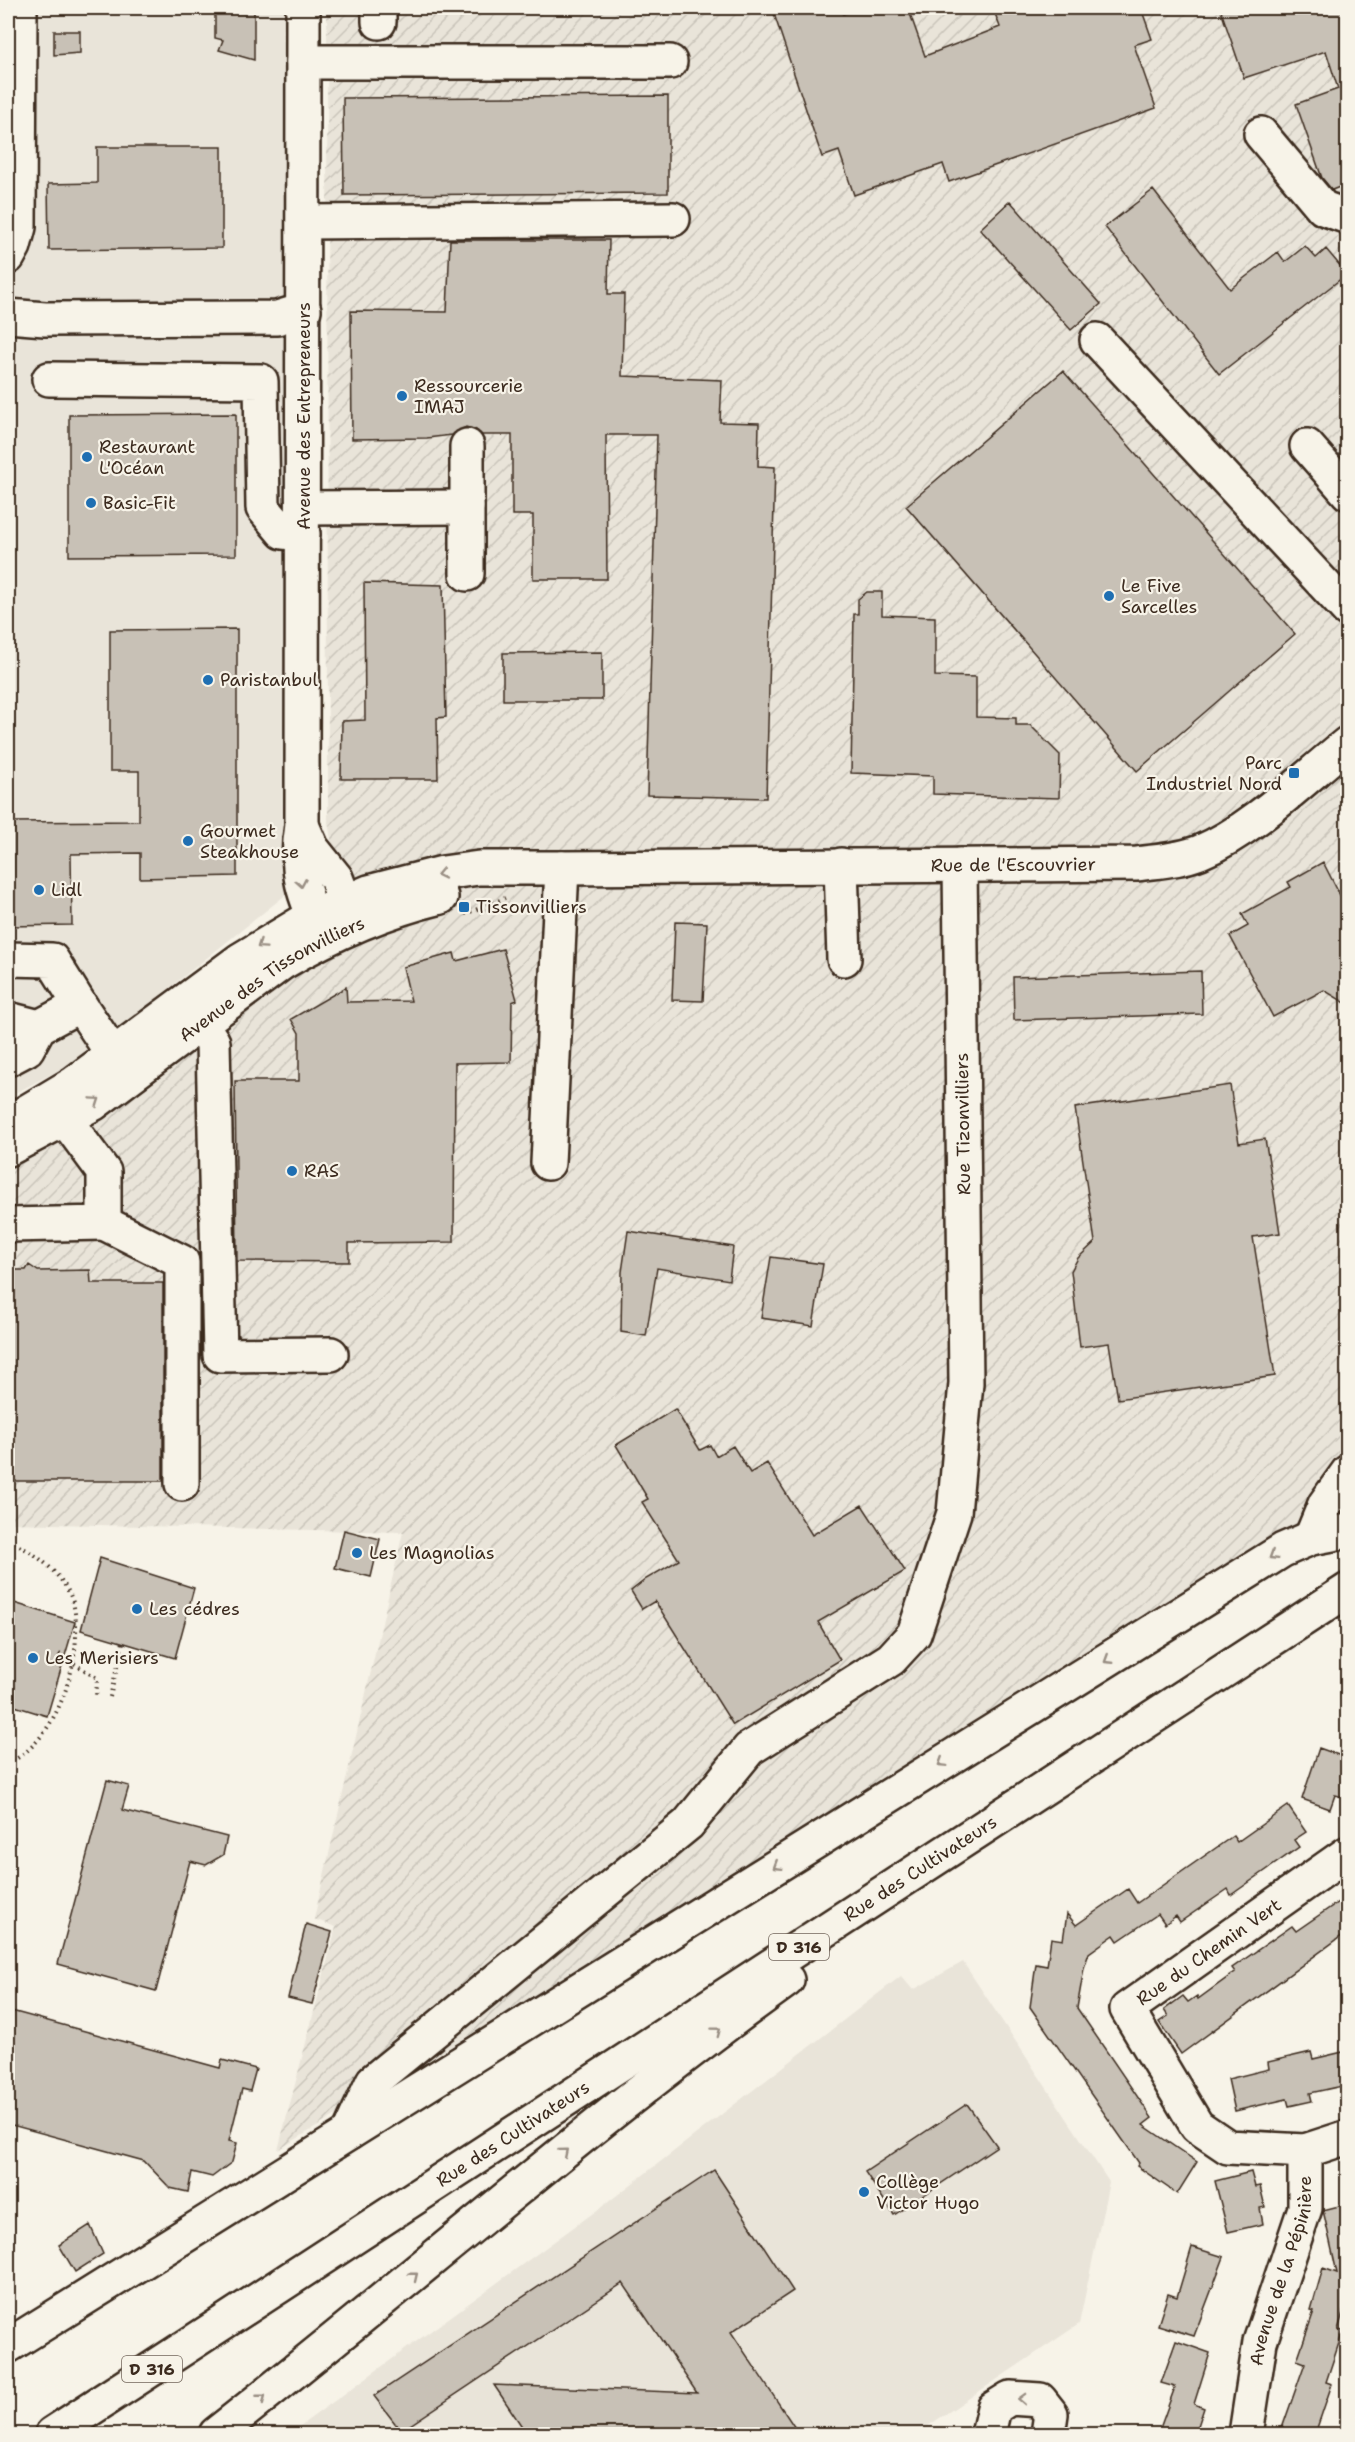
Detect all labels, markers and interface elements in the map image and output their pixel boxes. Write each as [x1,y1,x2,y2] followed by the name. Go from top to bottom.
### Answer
[292,302,316,530] street label: Avenue des Entrepreneurs
[414,374,523,419] place label: Ressourcerie IMAJ
[395,389,409,403] marker: Ressourcerie IMAJ
[99,435,195,480] place label: Restaurant L'Océan
[80,450,94,464] marker: Restaurant L'Océan
[103,491,176,515] place label: Basic-Fit
[84,496,98,510] marker: Basic-Fit
[1121,574,1198,619] place label: Le Five Sarcelles
[1102,589,1116,603] marker: Le Five Sarcelles
[220,668,319,692] place label: Paristanbul
[201,673,215,687] marker: Paristanbul
[1146,751,1282,796] place label: Parc Industriel Nord
[1287,766,1301,780] marker: Parc Industriel Nord
[200,819,299,864] place label: Gourmet Steakhouse
[181,834,195,848] marker: Gourmet Steakhouse
[931,852,1096,877] street label: Rue de l'Escouvrier
[436,867,446,880] one-way arrow
[51,878,83,902] place label: Lidl
[294,878,307,888] one-way arrow
[32,883,46,897] marker: Lidl
[476,895,587,919] place label: Tissonvilliers
[457,900,471,914] marker: Tissonvilliers
[174,911,368,1048] street label: Avenue des Tissonvilliers
[257,938,267,950] one-way arrow
[950,1053,976,1195] street label: Rue Tizonvilliers
[89,1097,100,1108] one-way arrow
[304,1159,339,1183] place label: RAS
[285,1164,299,1178] marker: RAS
[369,1541,495,1565] place label: Les Magnolias
[350,1546,364,1560] marker: Les Magnolias
[1269,1549,1279,1561] one-way arrow
[149,1597,240,1621] place label: Les cédres
[130,1602,144,1616] marker: Les cédres
[45,1646,159,1670] place label: Les Merisiers
[26,1651,40,1665] marker: Les Merisiers
[1104,1652,1114,1664] one-way arrow
[938,1755,948,1767] one-way arrow
[839,1810,1001,1927] street label: Rue des Cultivateurs
[773,1859,784,1870] one-way arrow
[1132,1893,1286,2011] street label: Rue du Chemin Vert
[769,1934,829,1960] road number: D 316
[711,2028,722,2039] one-way arrow
[432,2075,594,2193] street label: Rue des Cultivateurs
[557,2148,568,2159] one-way arrow
[876,2170,979,2215] place label: Collège Victor Hugo
[1245,2176,1317,2367] street label: Avenue de la Pépinière
[857,2185,871,2199] marker: Collège Victor Hugo
[407,2273,418,2284] one-way arrow
[122,2356,182,2382] road number: D 316
[1017,2392,1026,2405] one-way arrow
[255,2395,266,2406] one-way arrow

